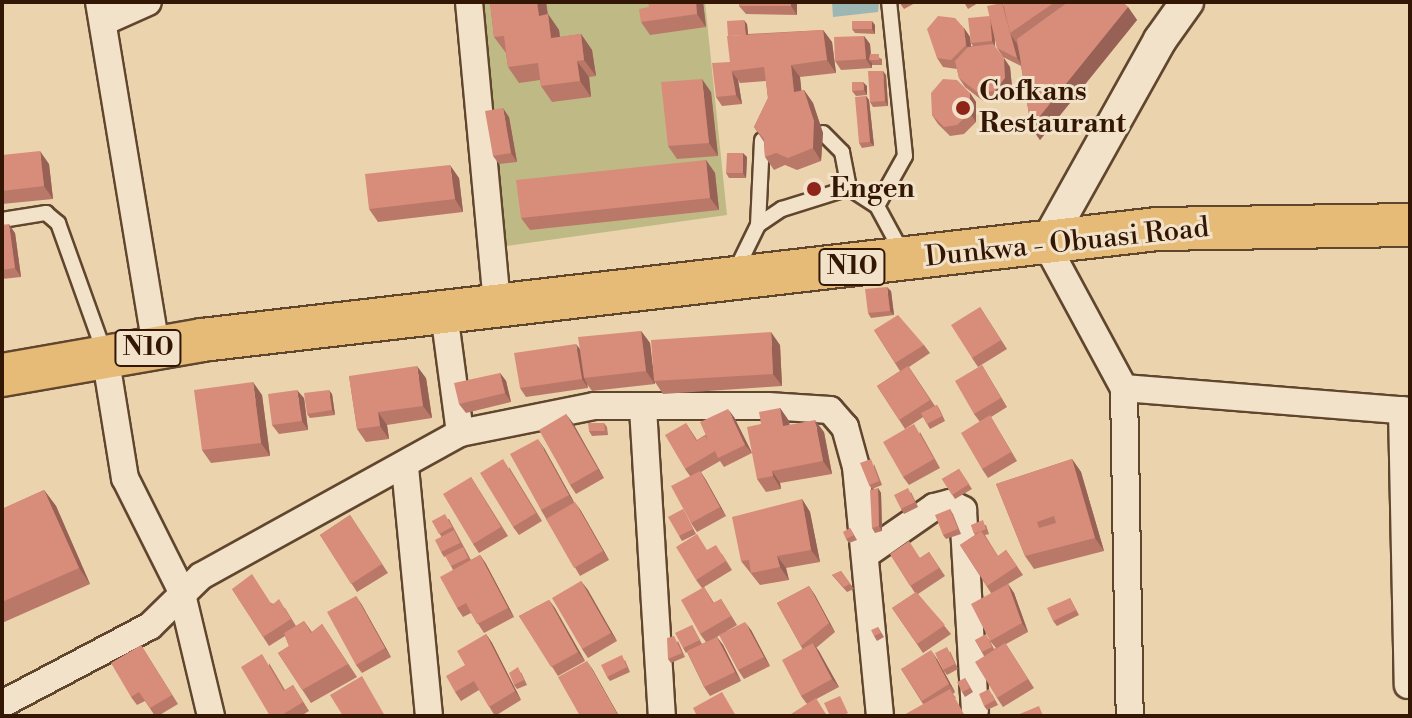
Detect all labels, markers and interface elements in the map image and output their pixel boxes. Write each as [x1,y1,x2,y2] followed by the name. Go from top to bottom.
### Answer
[979,75,1126,141] place label: Cofkans Restaurant
[954,99,972,117] marker: Cofkans Restaurant
[830,172,915,206] place label: Engen
[805,180,823,198] marker: Engen
[923,211,1211,275] street label: Dunkwa - Obuasi Road
[818,245,886,289] road number: N10
[114,326,182,370] road number: N10

